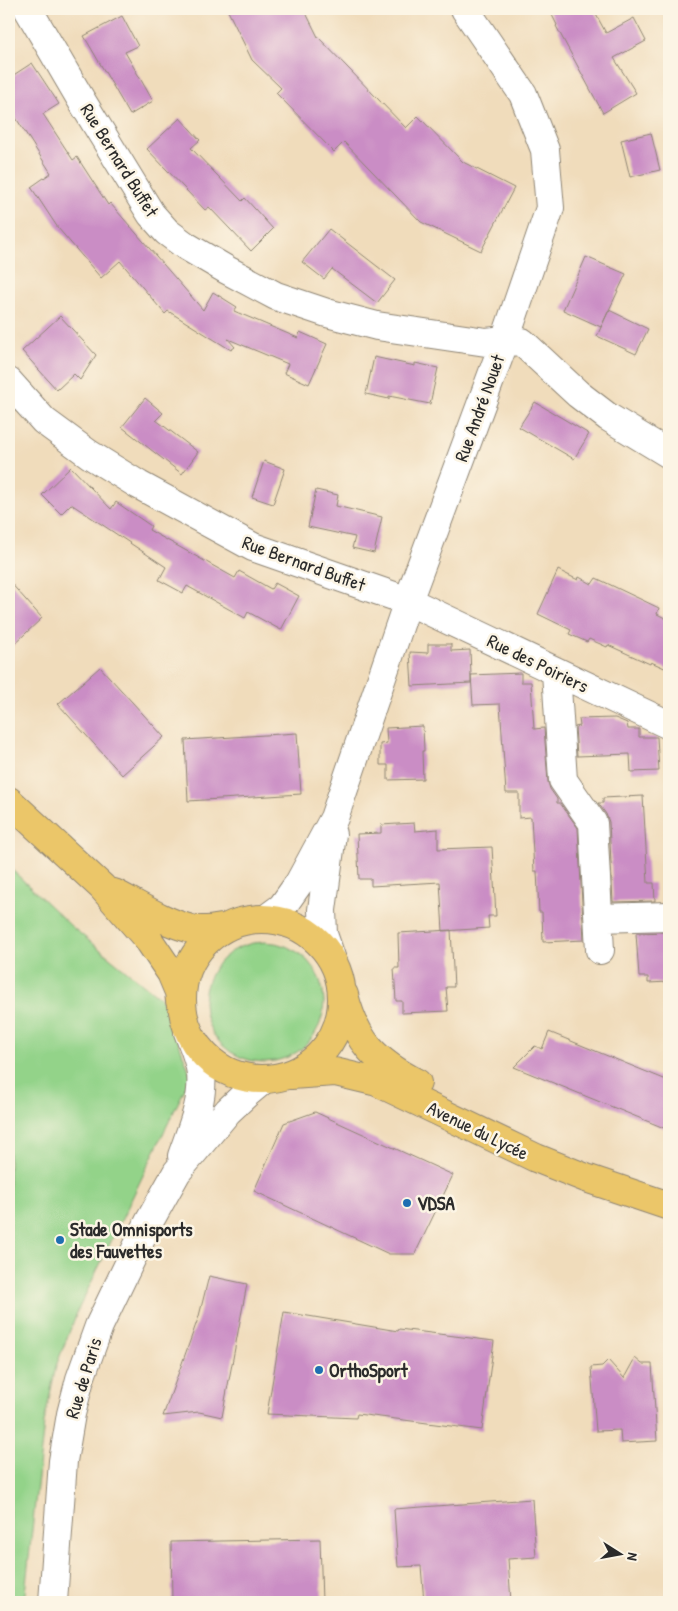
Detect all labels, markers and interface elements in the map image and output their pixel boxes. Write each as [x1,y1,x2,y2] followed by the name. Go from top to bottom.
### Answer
[75,98,165,222] street label: Rue Bernard Buffet
[448,350,511,465] street label: Rue André Nouet
[239,529,370,597] street label: Rue Bernard Buffet
[483,627,593,699] street label: Rue des Poiriers
[423,1094,533,1166] street label: Avenue du Lycée
[417,1190,455,1216] place label: VDSA
[401,1197,413,1209] marker: VDSA
[70,1216,193,1264] place label: Stade Omnisports des Fauvettes
[54,1234,66,1246] marker: Stade Omnisports des Fauvettes
[58,1335,108,1421] street label: Rue de Paris
[329,1357,409,1384] place label: OrthoSport
[313,1364,325,1376] marker: OrthoSport
[596,1528,646,1578] north arrow
[623,1551,643,1563] text: N

